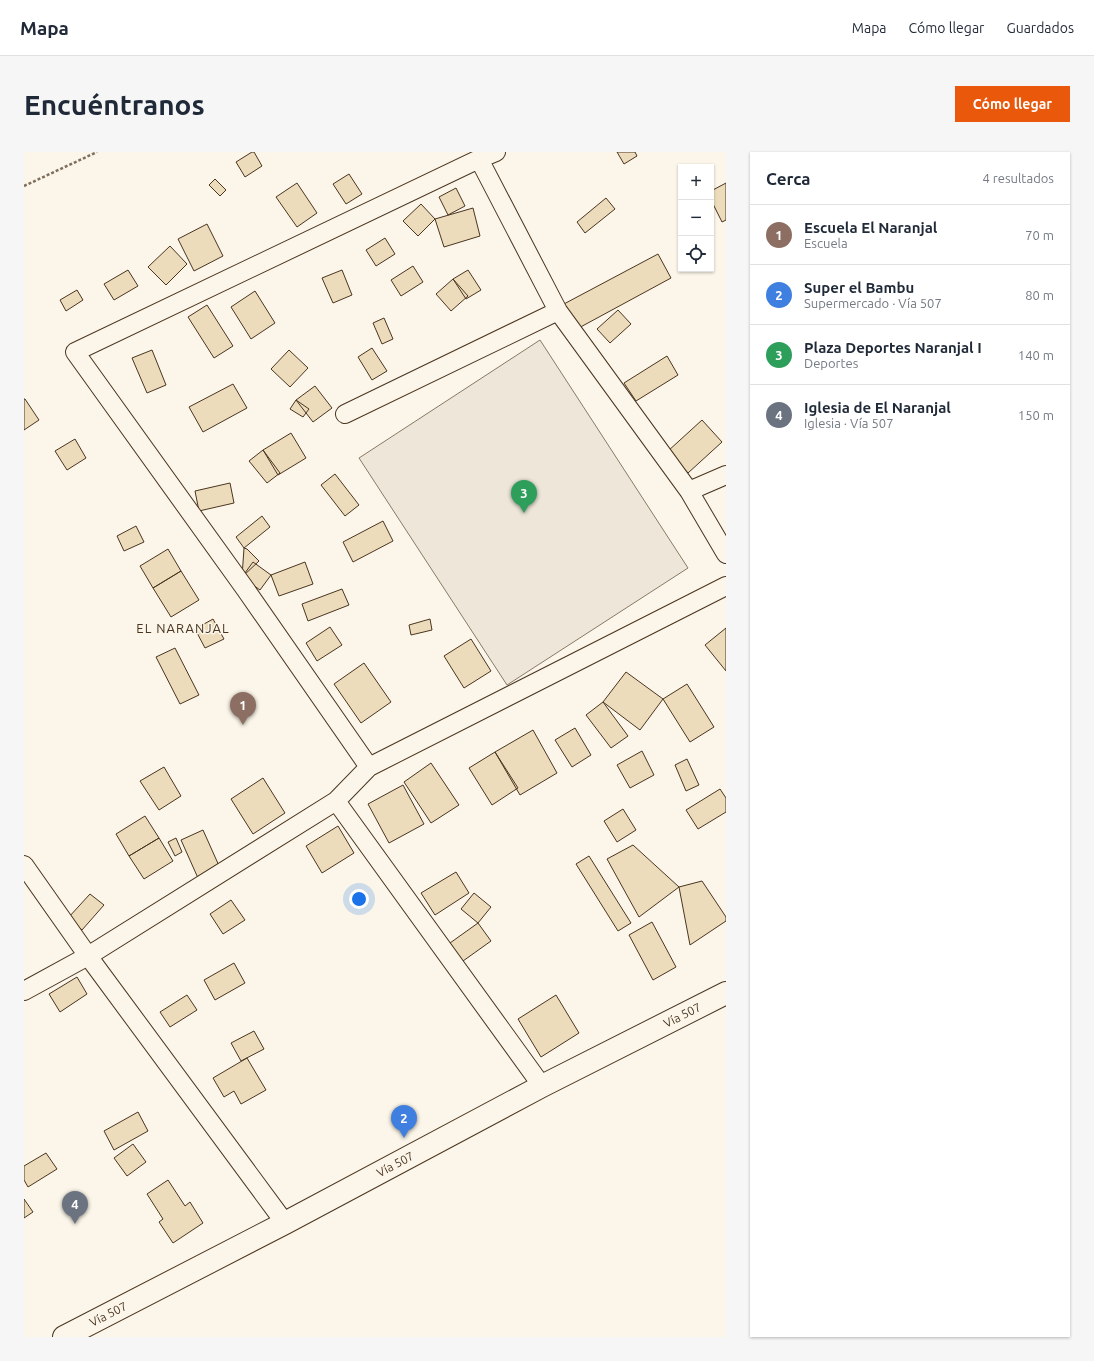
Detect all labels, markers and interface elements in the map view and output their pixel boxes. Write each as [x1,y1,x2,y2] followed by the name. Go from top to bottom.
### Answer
[20,17,69,39] text: Mapa
[852,20,887,36] text: Mapa
[909,20,984,36] text: Cómo llegar
[1006,20,1074,36] text: Guardados
[955,86,1070,122] button: Cómo llegar
[24,89,205,120] text: Encuéntranos
[678,164,714,272] map controls
[678,164,714,200] button: +
[766,169,811,188] text: Cerca
[983,171,1054,185] text: 4 resultados
[678,200,714,236] button: −
[804,219,937,236] text: Escuela El Naranjal
[775,228,783,242] text: 1
[1025,228,1054,242] text: 70 m
[678,236,714,272] button: locate
[804,236,848,250] text: Escuela
[804,279,914,296] text: Super el Bambu
[775,288,783,302] text: 2
[1025,288,1054,302] text: 80 m
[804,296,942,310] text: Supermercado · Vía 507
[804,339,982,356] text: Plaza Deportes Naranjal I
[775,348,783,362] text: 3
[1018,348,1054,362] text: 140 m
[804,356,858,370] text: Deportes
[804,399,951,416] text: Iglesia de El Naranjal
[775,408,783,422] text: 4
[1018,408,1054,422] text: 150 m
[804,416,894,430] text: Iglesia · Vía 507
[511,480,537,513] pin: 3
[136,621,230,635] district label: EL NARANJAL
[230,692,256,725] pin: 1
[349,889,369,909] your location
[661,1000,703,1030] street label: Vía 507
[391,1105,417,1138] pin: 2
[374,1149,416,1179] street label: Vía 507
[62,1191,88,1224] pin: 4
[87,1299,129,1329] street label: Vía 507

